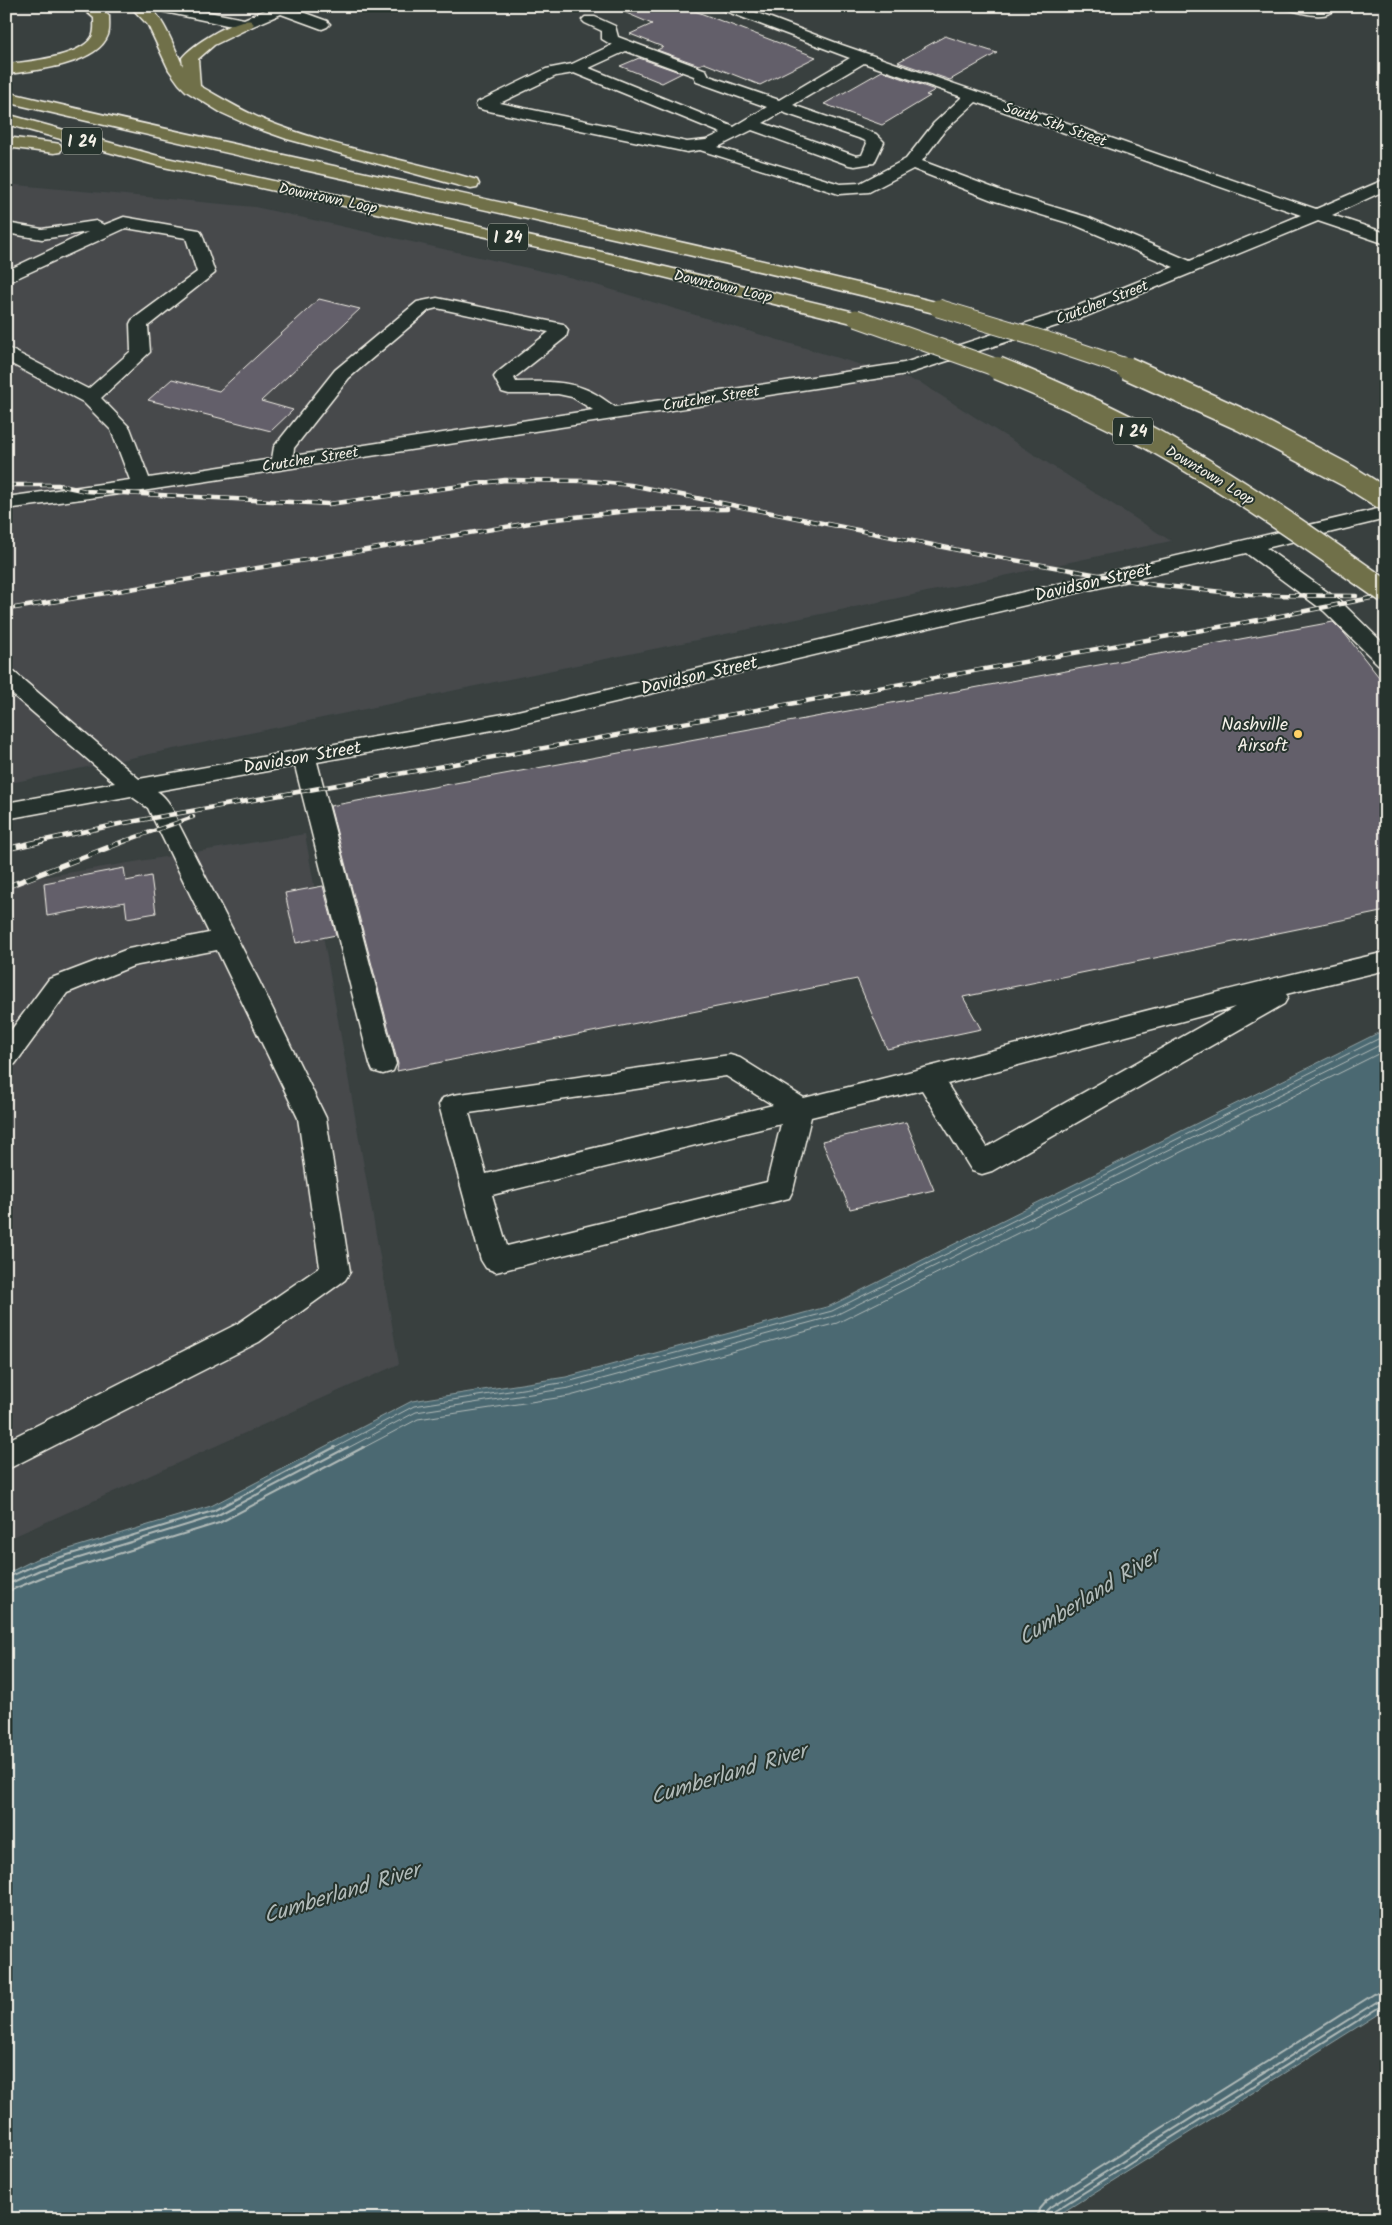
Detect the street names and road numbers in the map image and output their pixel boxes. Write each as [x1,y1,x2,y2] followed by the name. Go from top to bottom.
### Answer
[1000,96,1110,154] street label: South 5th Street
[62,128,102,154] road number: I 24
[276,177,379,221] street label: Downtown Loop
[488,223,528,250] road number: I 24
[671,264,774,310] street label: Downtown Loop
[1053,274,1152,332] street label: Crutcher Street
[661,379,761,418] street label: Crutcher Street
[1113,418,1153,444] road number: I 24
[260,440,360,479] street label: Crutcher Street
[1160,440,1259,512] street label: Downtown Loop
[1032,556,1156,611] street label: Davidson Street
[638,649,762,704] street label: Davidson Street
[241,734,364,783] street label: Davidson Street

